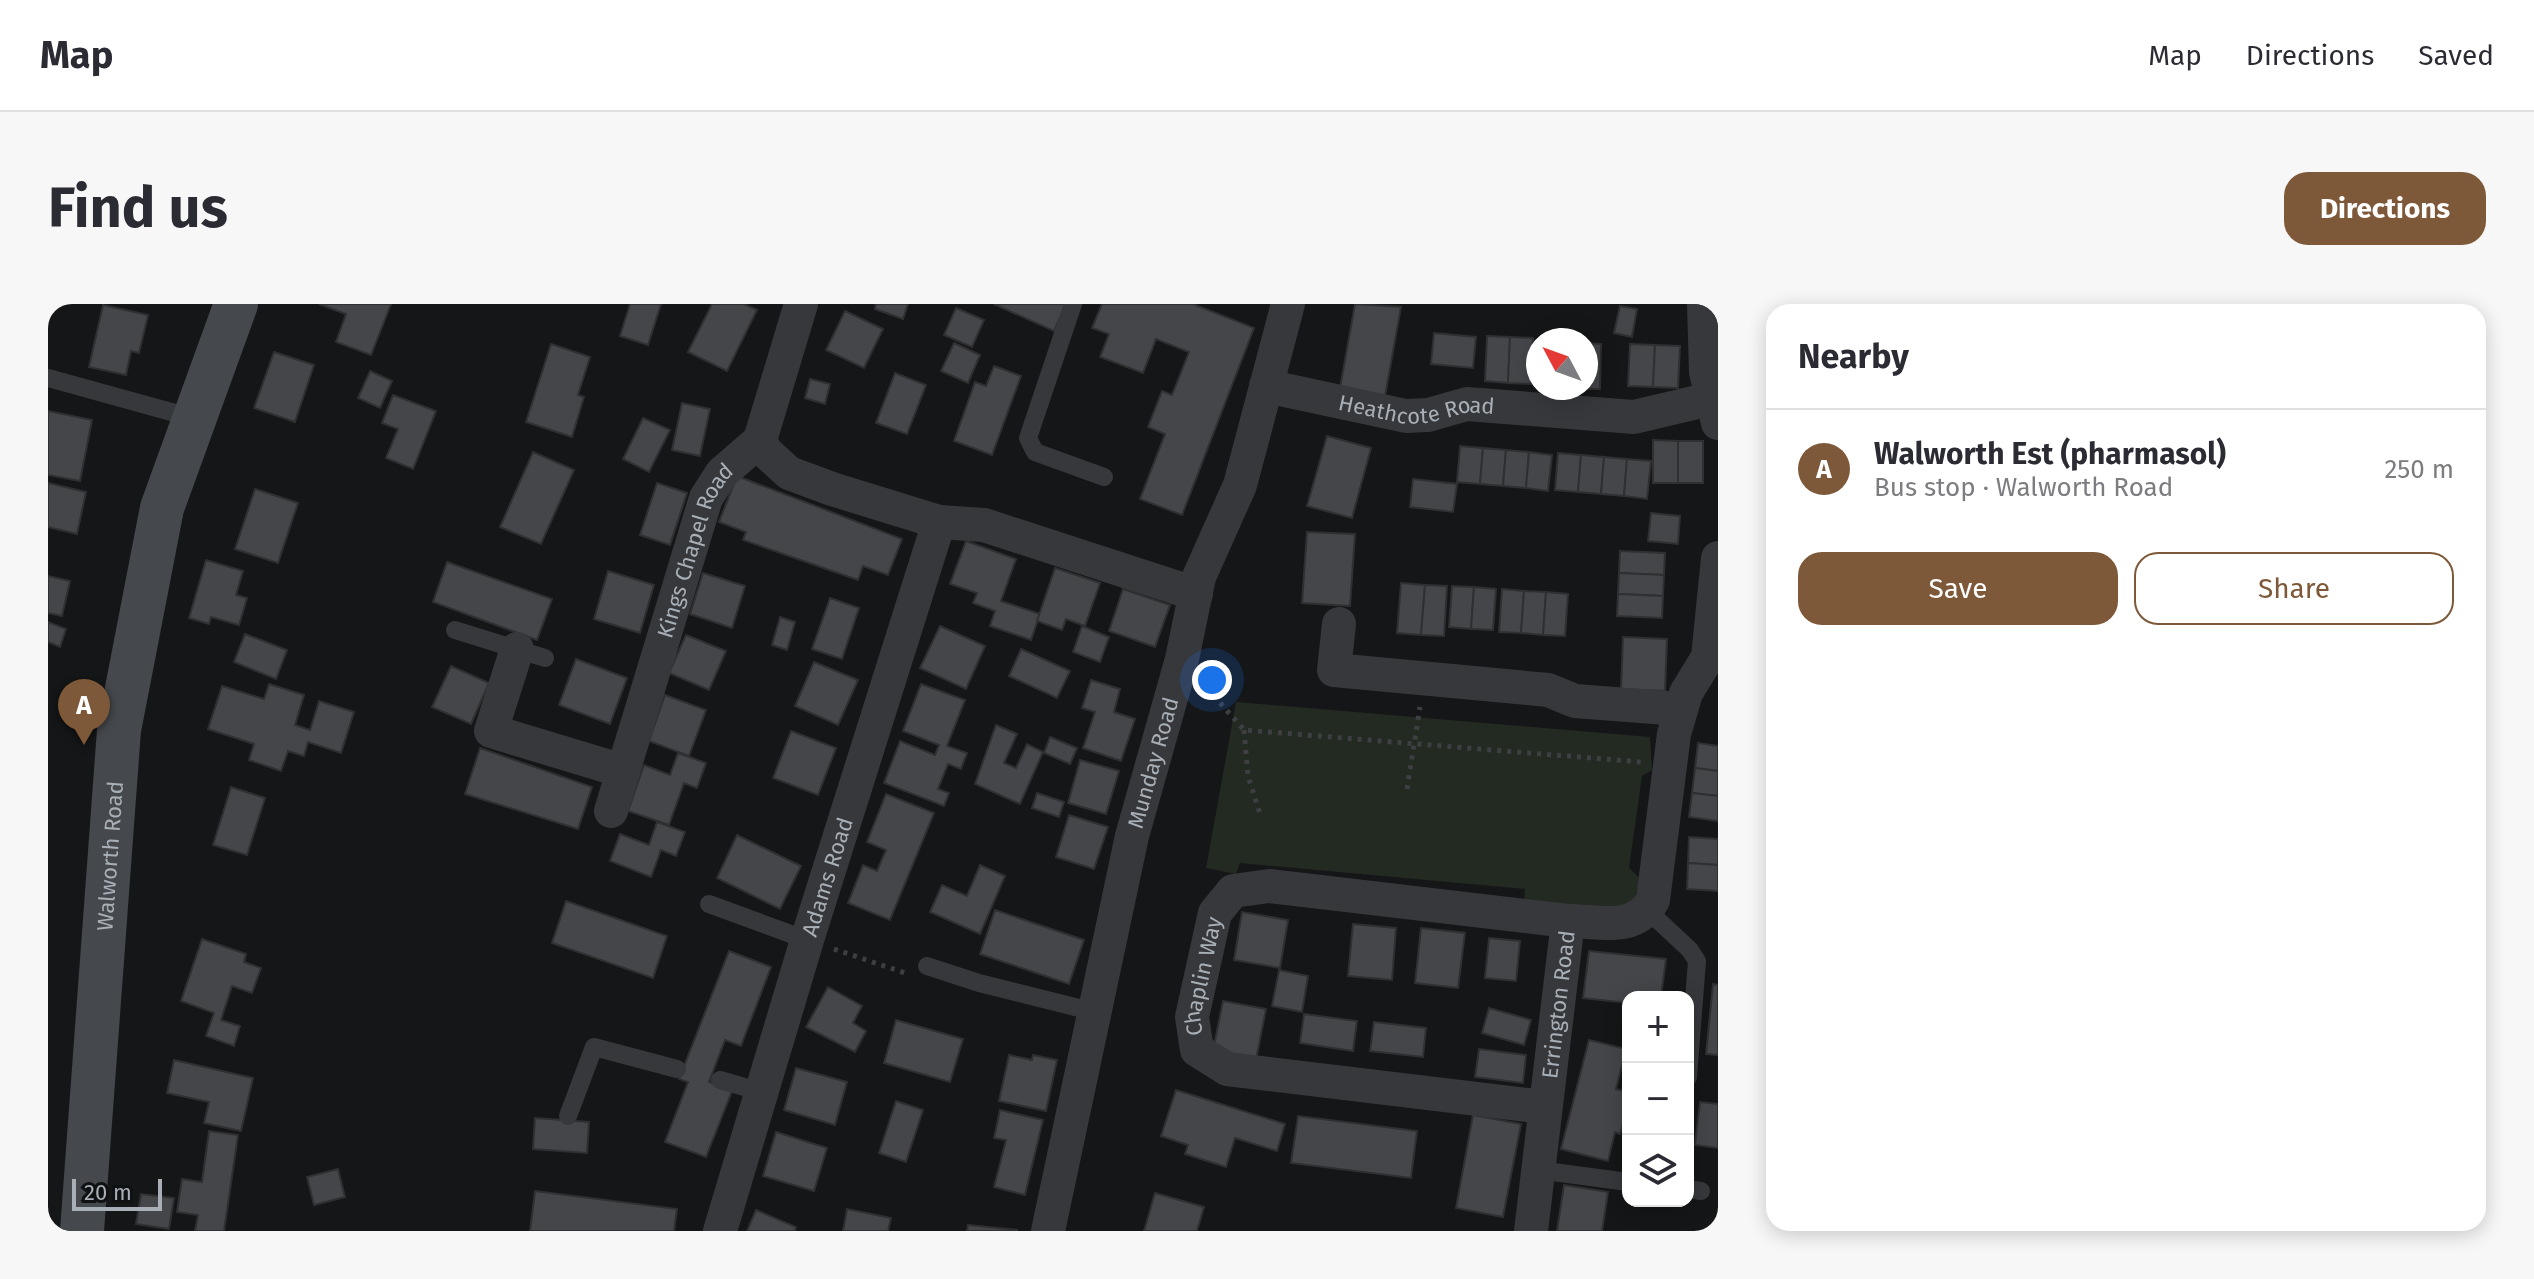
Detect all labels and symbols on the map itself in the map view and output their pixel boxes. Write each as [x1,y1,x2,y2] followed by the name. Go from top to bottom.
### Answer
[1526,328,1598,400] north arrow
[1336,389,1496,430] street label: Heathcote Road
[651,457,738,641] street label: Kings Chapel Road
[1192,660,1232,700] your location
[58,679,110,745] pin: A
[1122,694,1185,831] street label: Munday Road
[91,780,129,932] street label: Walworth Road
[796,814,859,940] street label: Adams Road
[1178,914,1228,1038] street label: Chaplin Way
[1536,929,1581,1080] street label: Errington Road
[72,1175,162,1211] scale bar

